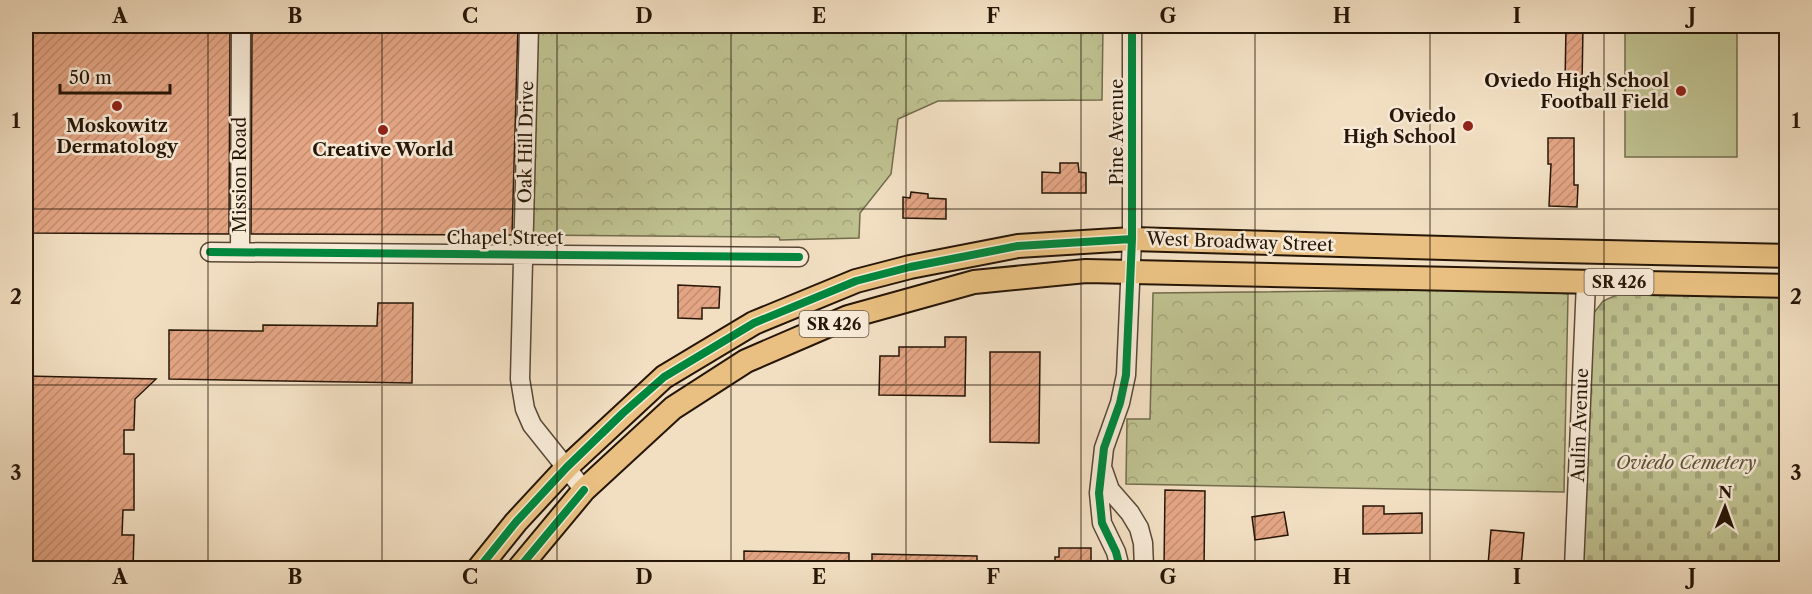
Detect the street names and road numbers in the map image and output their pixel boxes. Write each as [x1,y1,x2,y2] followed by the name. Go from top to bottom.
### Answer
[1106,79,1128,185] street label: Pine Avenue
[514,81,538,203] street label: Oak Hill Drive
[229,117,251,233] street label: Mission Road
[447,227,564,249] street label: Chapel Street
[1145,228,1334,256] street label: West Broadway Street
[1584,269,1654,295] road number: SR 426
[800,311,868,337] road number: SR 426
[1567,367,1593,484] street label: Aulin Avenue

